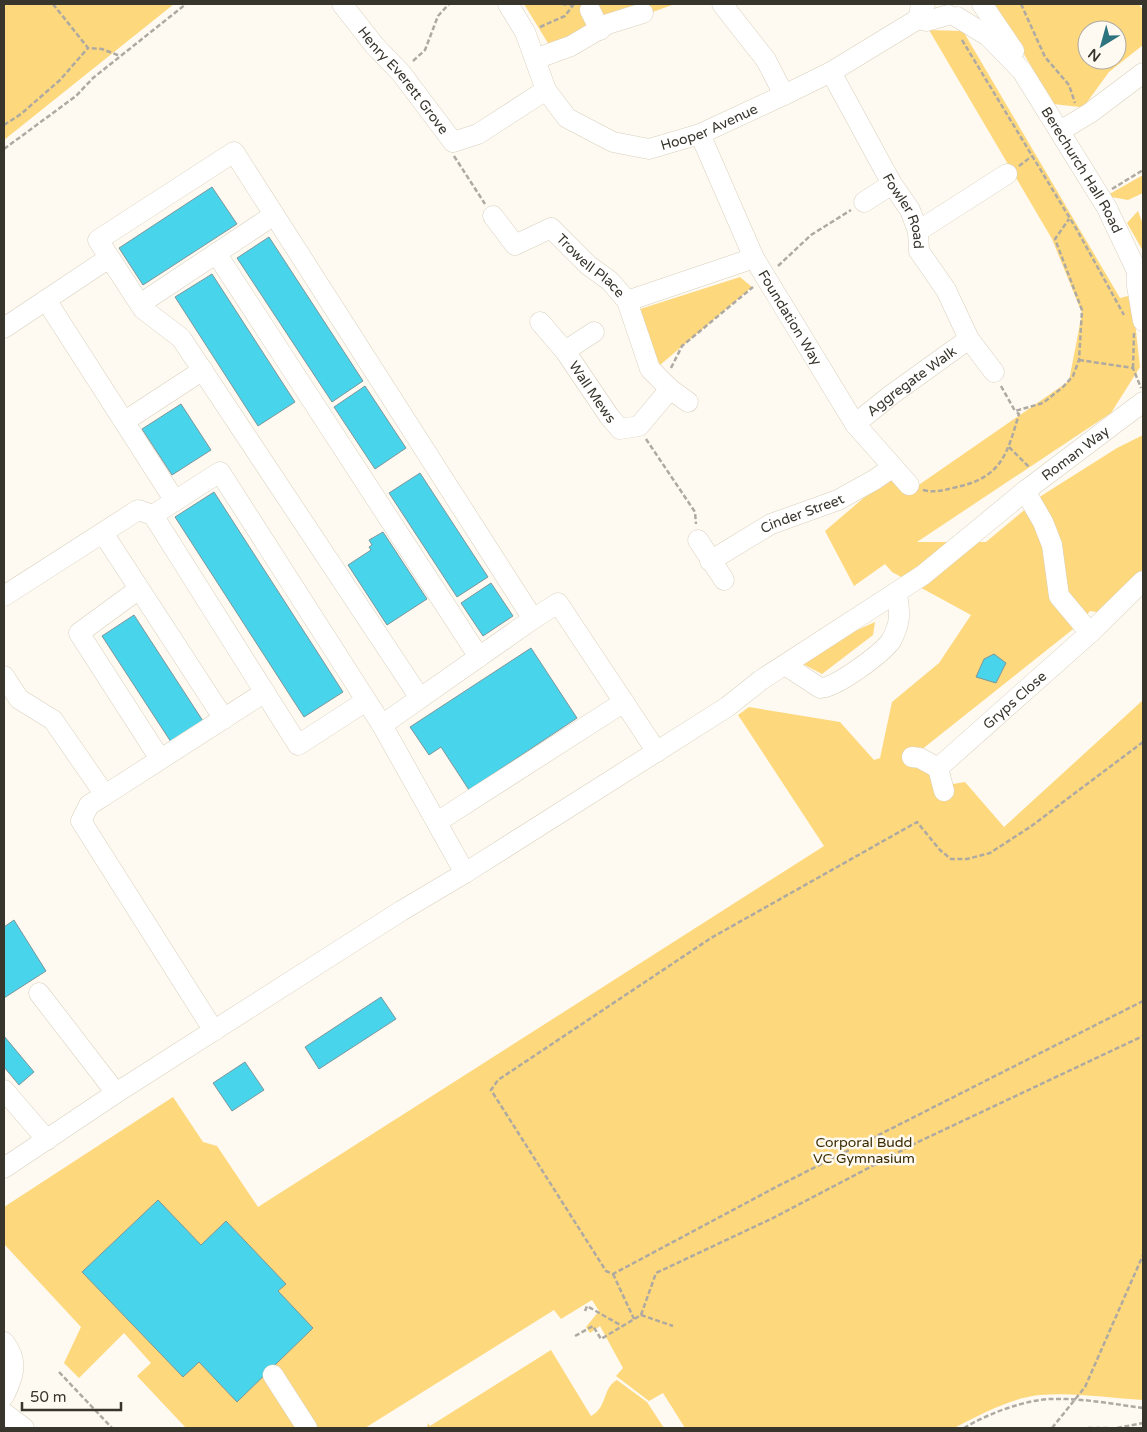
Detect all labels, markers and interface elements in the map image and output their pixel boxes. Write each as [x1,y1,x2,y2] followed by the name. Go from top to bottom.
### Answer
[1077,20,1127,70] north arrow
[354,23,452,138] street label: Henry Everett Grove
[1085,45,1104,65] text: N
[659,100,761,154] street label: Hooper Avenue
[1037,104,1126,236] street label: Berechurch Hall Road
[879,170,927,249] street label: Fowler Road
[553,230,628,301] street label: Trowell Place
[754,267,826,369] street label: Foundation Way
[864,343,960,420] street label: Aggregate Walk
[565,358,619,427] street label: Wall Mews
[1038,422,1113,485] street label: Roman Way
[757,490,848,537] street label: Cinder Street
[980,668,1050,733] street label: Gryps Close
[813,1134,915,1167] park label: Corporal Budd VC Gymnasium
[22,1380,121,1412] scale bar
[30,1388,67,1406] text: 50 m

